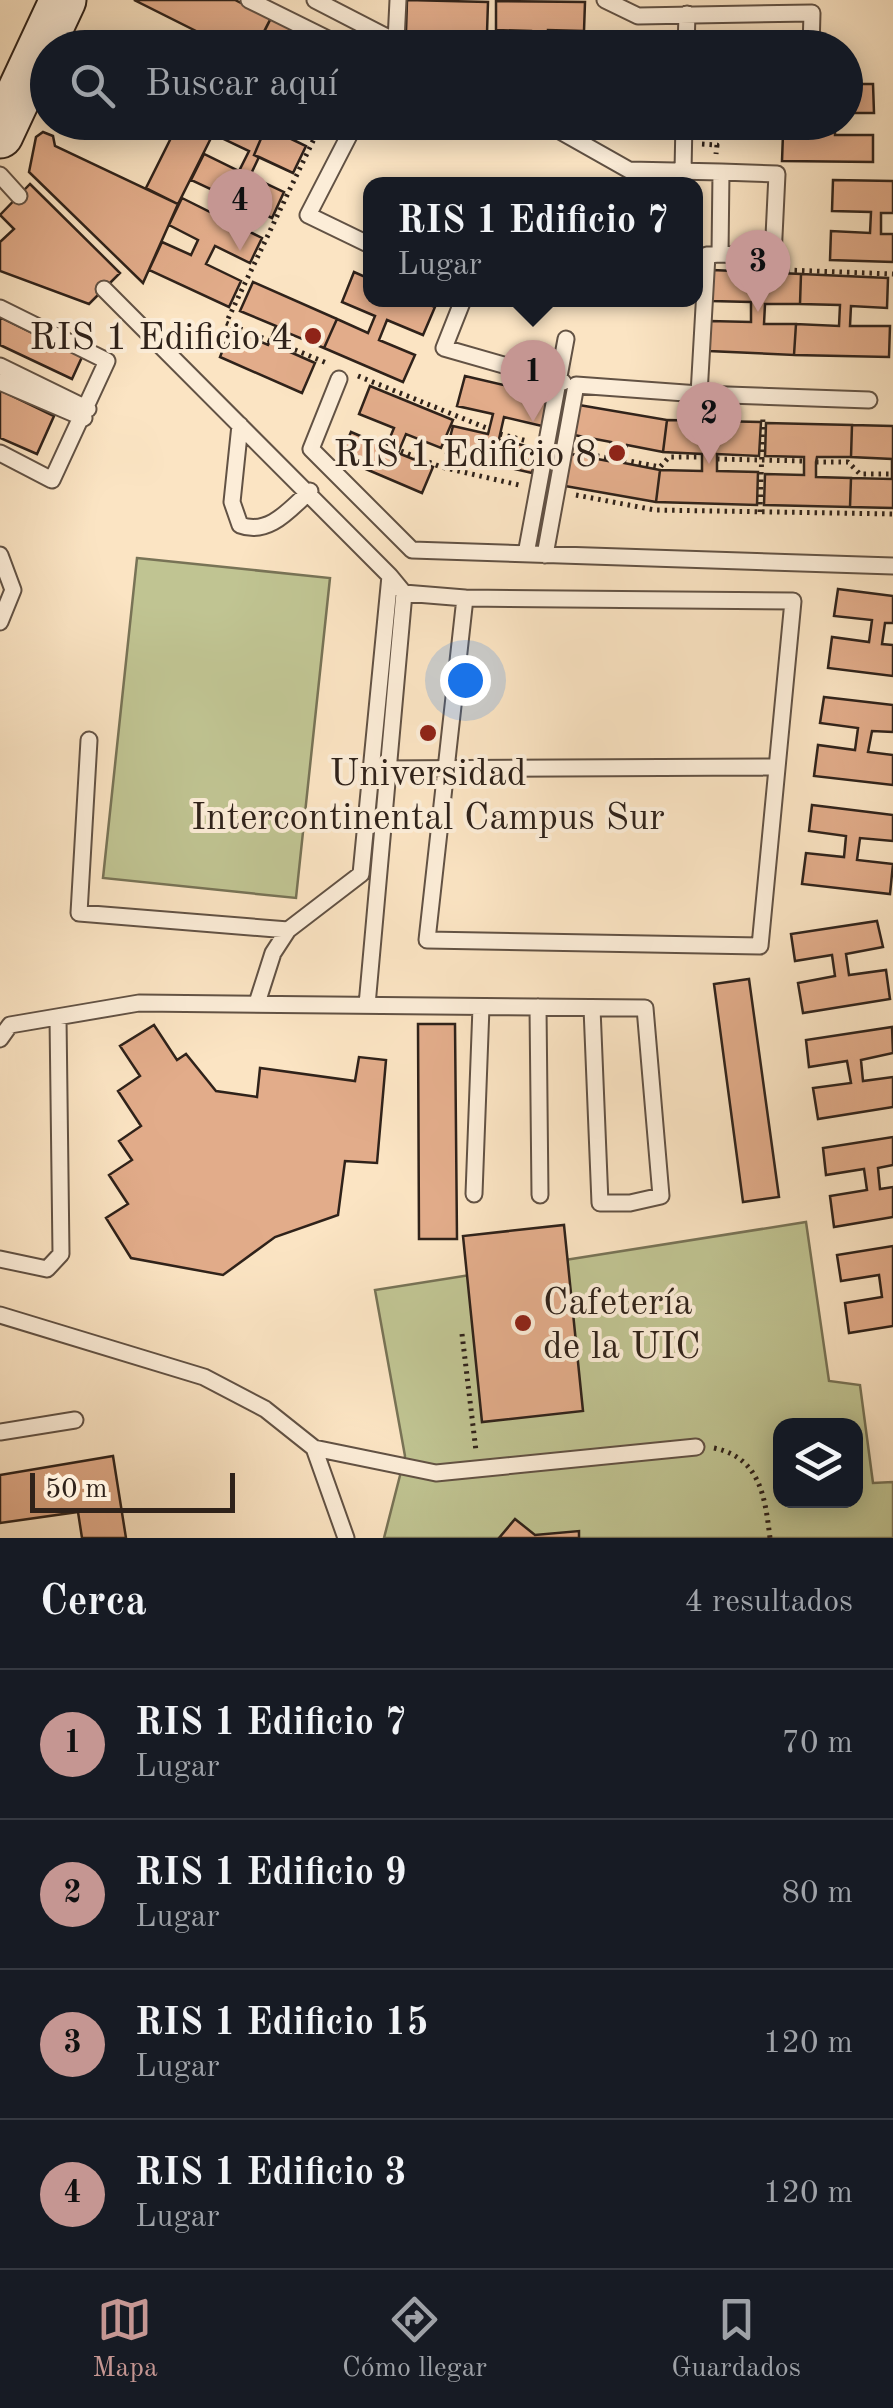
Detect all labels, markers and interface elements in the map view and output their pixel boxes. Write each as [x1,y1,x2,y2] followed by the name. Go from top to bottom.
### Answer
[30,30,863,140] search box
[65,58,120,113] icon: search
[145,66,338,104] text: Buscar aquí
[208,168,272,251] pin: 4
[363,177,703,307] popup
[397,203,669,241] text: RIS 1 Edificio 7
[726,230,790,312] pin: 3
[397,250,482,282] text: Lugar
[29,320,293,358] place label: RIS 1 Edificio 4
[302,325,324,347] marker: RIS 1 Edificio 4
[500,340,566,422] pin: 1
[676,382,742,464] pin: 2
[333,437,597,475] place label: RIS 1 Edificio 8
[606,442,628,464] marker: RIS 1 Edificio 8
[440,655,491,706] your location
[417,722,439,744] marker: Universidad Intercontinental Campus Sur
[191,756,665,838] place label: Universidad Intercontinental Campus Sur
[543,1285,701,1367] place label: Cafetería de la UIC
[512,1312,534,1334] marker: Cafetería de la UIC
[773,1418,863,1508] map controls
[773,1418,863,1508] button: layers
[30,1468,235,1512] scale bar
[45,1476,108,1504] text: 50 m
[40,1582,147,1624] text: Cerca
[685,1587,853,1619] text: 4 resultados
[135,1705,406,1743] text: RIS 1 Edificio 7
[63,1728,82,1760] text: 1
[782,1728,853,1760] text: 70 m
[135,1752,220,1784] text: Lugar
[135,1855,406,1893] text: RIS 1 Edificio 9
[63,1878,82,1910] text: 2
[782,1878,853,1910] text: 80 m
[135,1902,220,1934] text: Lugar
[135,2005,429,2043] text: RIS 1 Edificio 15
[63,2028,82,2060] text: 3
[763,2028,853,2060] text: 120 m
[135,2052,220,2084] text: Lugar
[135,2155,406,2193] text: RIS 1 Edificio 3
[63,2178,82,2210] text: 4
[763,2178,853,2210] text: 120 m
[135,2202,220,2234] text: Lugar
[92,2292,158,2387] tab: Mapa
[342,2292,487,2387] tab: Cómo llegar
[671,2292,801,2387] tab: Guardados

